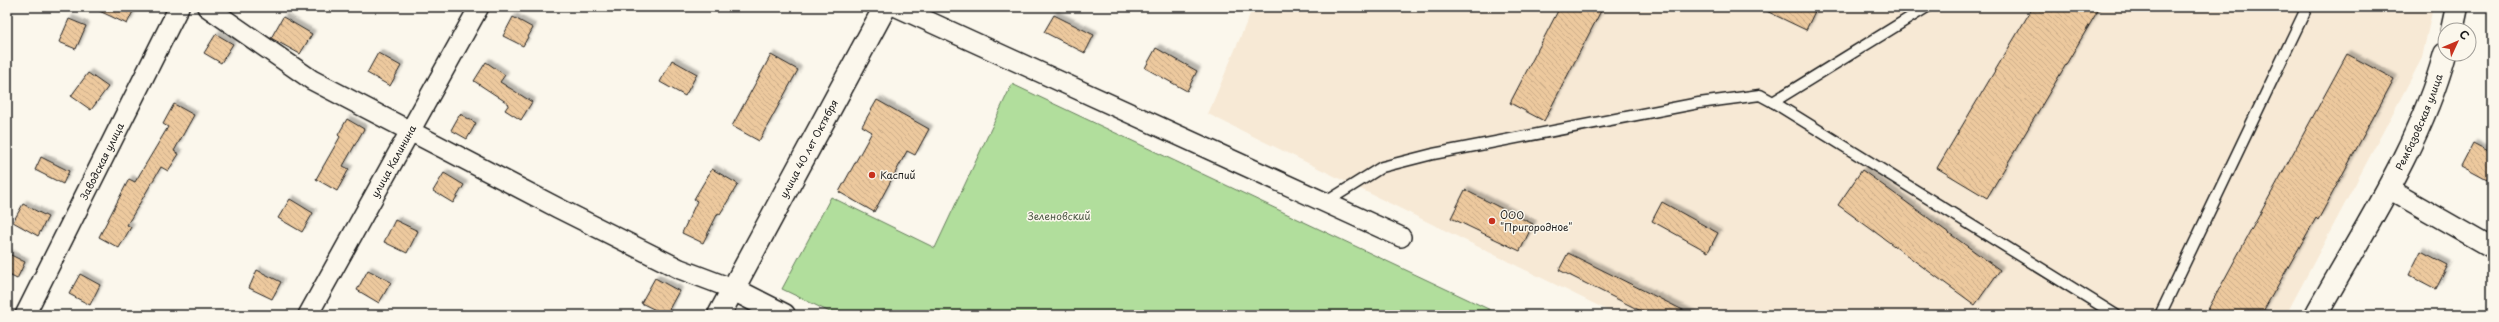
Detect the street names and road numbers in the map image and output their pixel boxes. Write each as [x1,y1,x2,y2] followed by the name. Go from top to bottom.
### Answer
[2391,71,2446,173] street label: Рембазовская улица
[776,96,841,200] street label: улица 40 лет Октября
[76,119,127,202] street label: Заводская улица
[367,121,420,200] street label: улица Калинина

